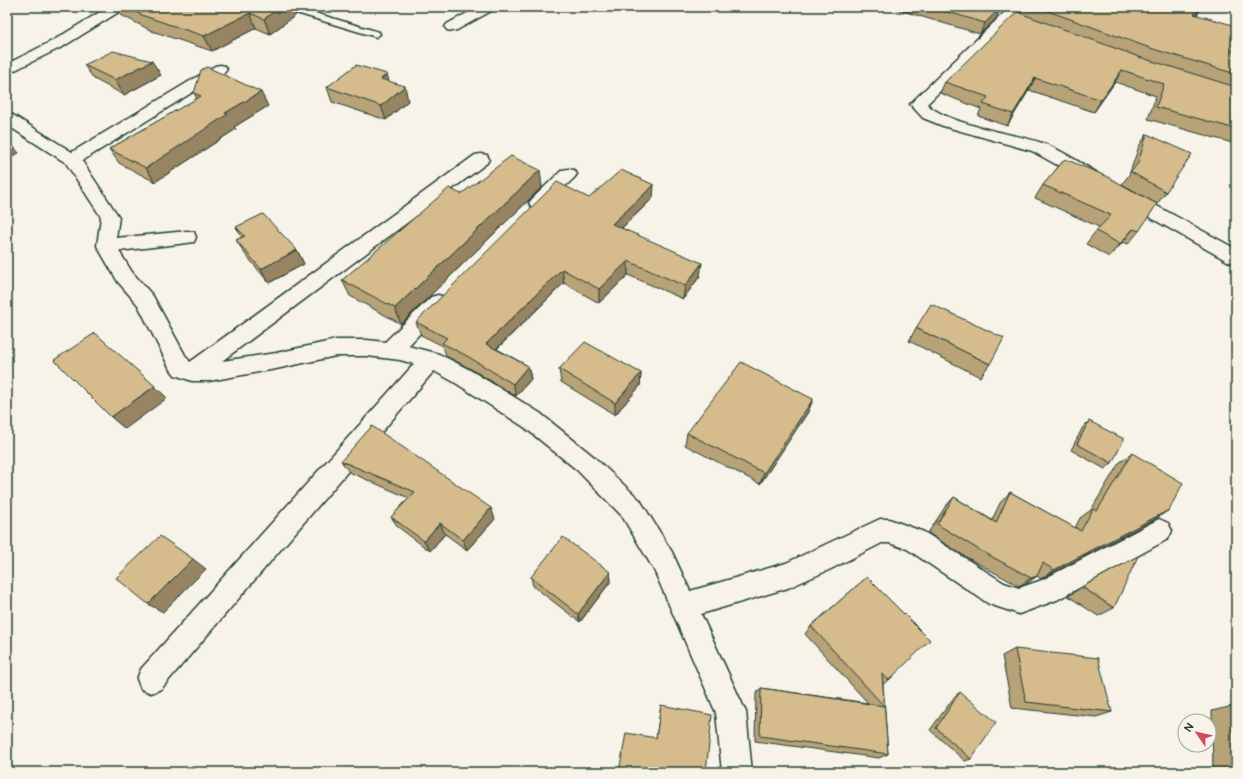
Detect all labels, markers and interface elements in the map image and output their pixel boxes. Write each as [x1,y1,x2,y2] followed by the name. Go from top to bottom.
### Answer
[1177,713,1217,753] north arrow
[1181,721,1197,735] text: N

